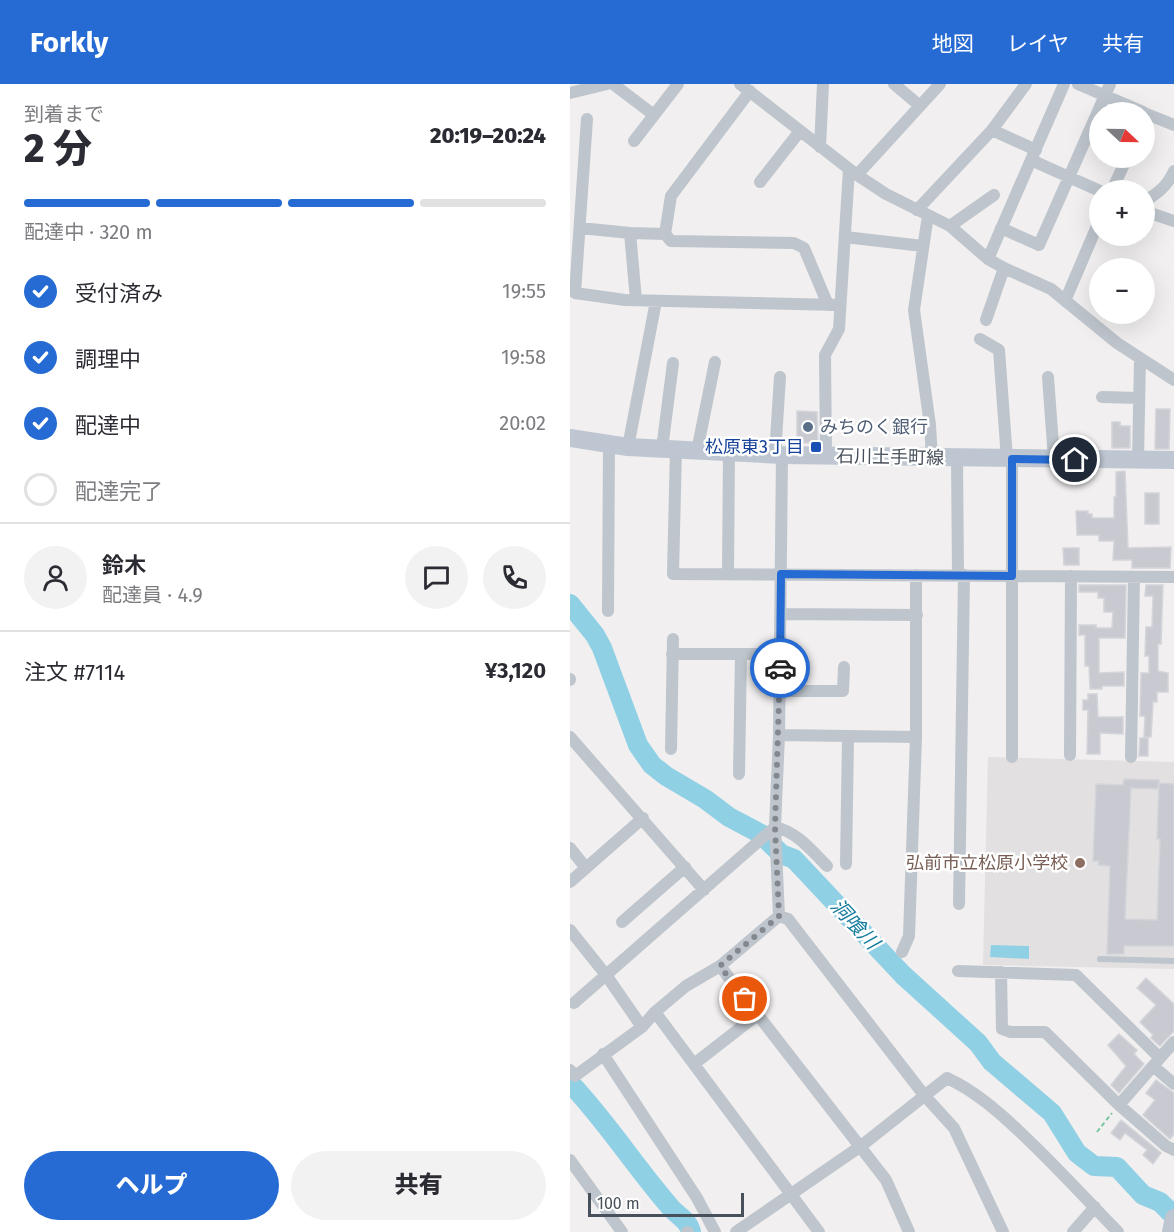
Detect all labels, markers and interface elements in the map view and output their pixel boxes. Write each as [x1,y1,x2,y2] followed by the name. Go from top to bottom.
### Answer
[30,26,108,59] text: Forkly
[932,31,974,57] text: 地図
[1007,31,1069,57] text: レイヤ
[1102,31,1144,57] text: 共有
[24,102,104,126] text: 到着まで
[1089,102,1155,168] north arrow
[1089,102,1155,324] map controls
[430,122,546,149] text: 20:19–20:24
[24,126,92,172] text: 2 分
[1089,180,1155,246] button: +
[24,220,153,244] text: 配達中 · 320 m
[1089,258,1155,324] button: −
[24,275,57,308] icon: check
[502,279,546,303] text: 19:55
[75,280,163,307] text: 受付済み
[24,341,57,374] icon: check
[501,345,546,369] text: 19:58
[75,346,141,373] text: 調理中
[24,407,57,440] icon: check
[499,411,546,435] text: 20:02
[75,412,141,439] text: 配達中
[820,416,928,438] place label: みちのく銀行
[801,420,815,434] marker: みちのく銀行
[1049,434,1100,485] pin
[705,436,804,458] place label: 松原東3丁目
[809,440,823,454] marker: 松原東3丁目
[1058,443,1091,476] icon: home
[836,445,944,469] street label: 石川土手町線
[75,478,163,505] text: 配達完了
[24,546,87,609] button: person
[405,546,468,609] button: chat
[483,546,546,609] button: phone
[102,552,146,579] text: 鈴木
[102,583,203,607] text: 配達員 · 4.9
[750,638,810,698] courier
[764,652,797,685] icon: car
[485,657,546,684] text: ¥3,120
[24,659,125,686] text: 注文 #7114
[906,852,1068,874] place label: 弘前市立松原小学校
[1073,856,1087,870] marker: 弘前市立松原小学校
[826,894,886,956] water label: 洞喰川
[719,973,770,1024] pin
[728,982,761,1015] icon: bag
[24,1151,279,1220] button: ヘルプ
[291,1151,546,1220] button: 共有
[588,1190,744,1218] scale bar
[597,1194,640,1213] text: 100 m

